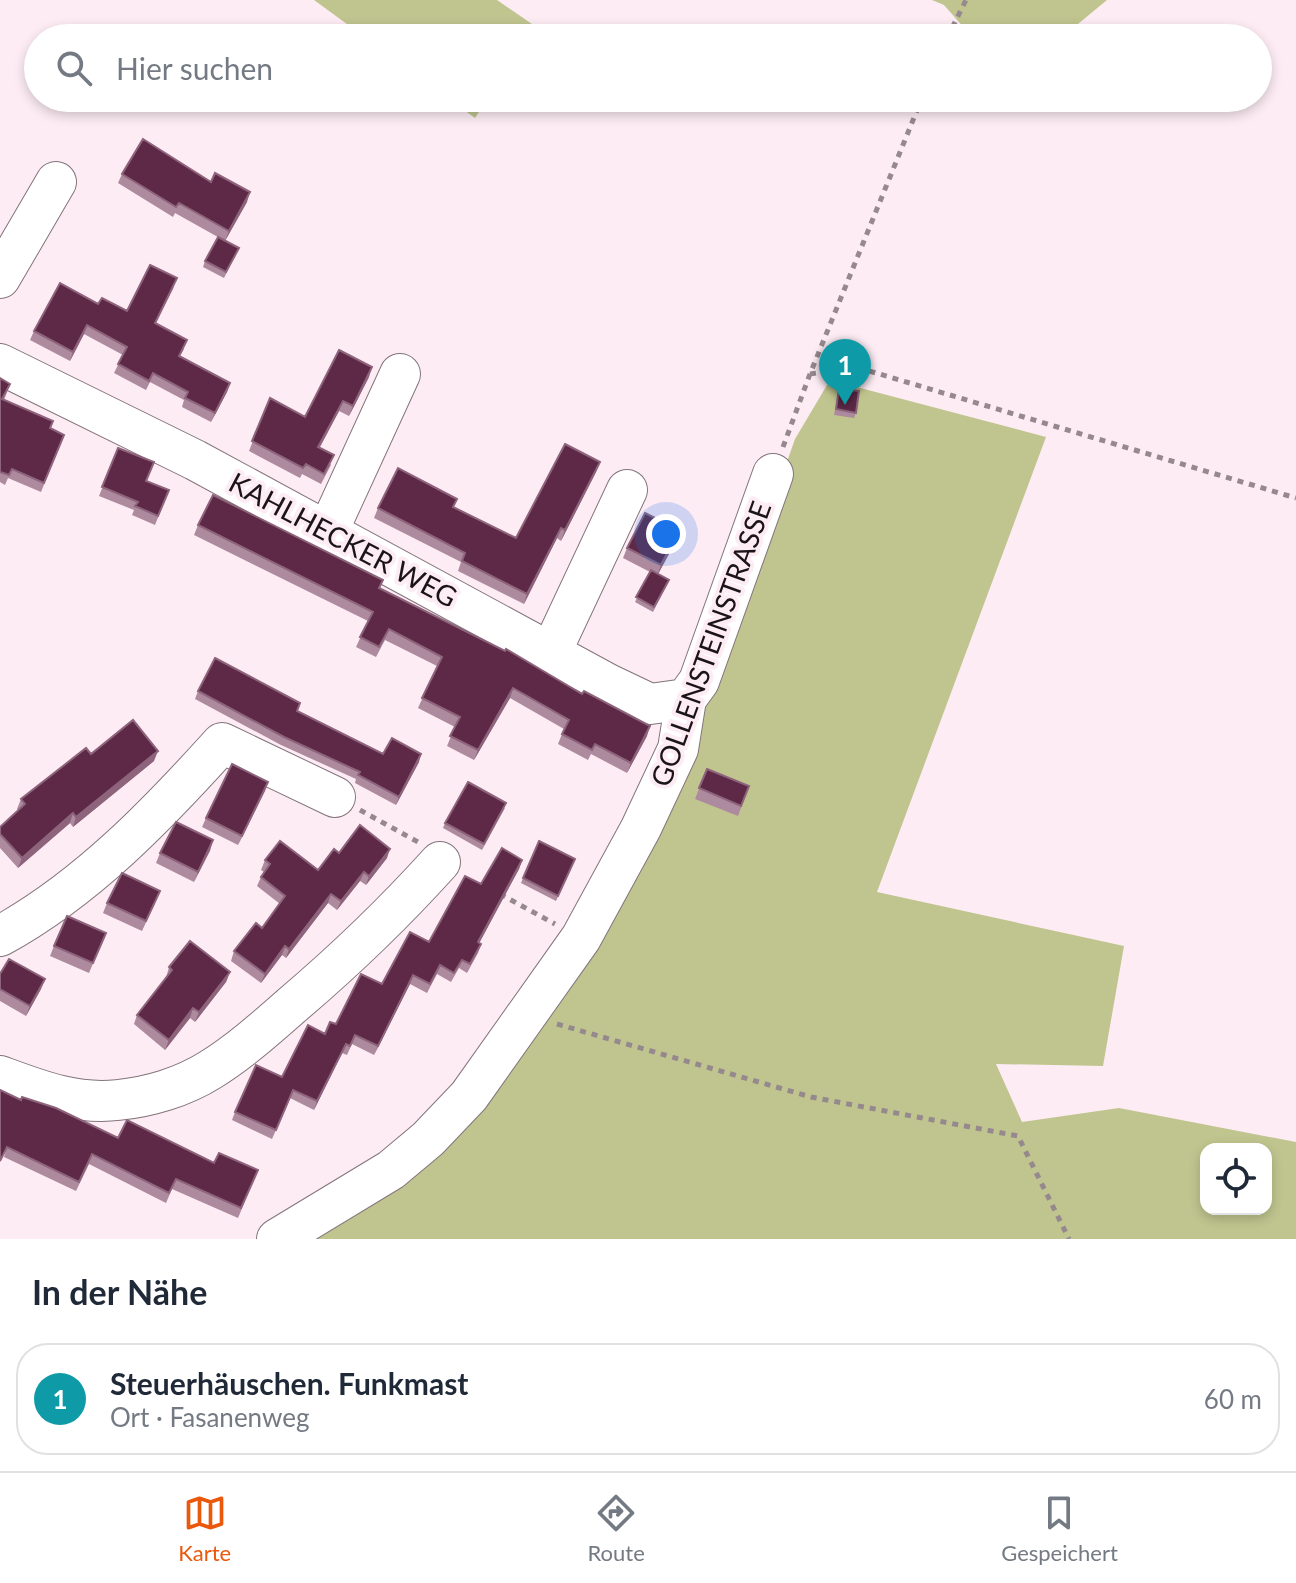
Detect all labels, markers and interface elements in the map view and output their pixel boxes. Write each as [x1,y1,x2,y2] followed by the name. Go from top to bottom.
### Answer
[24,24,1272,112] search box
[52,46,96,90] icon: search
[116,50,273,86] text: Hier suchen
[819,339,871,405] pin: 1
[224,465,463,614] street label: KAHLHECKER WEG
[643,496,778,791] street label: GOLLENSTEINSTRASSE
[646,514,686,554] your location
[1200,1143,1272,1215] map controls
[1200,1143,1272,1215] button: locate
[32,1271,207,1312] text: In der Nähe
[110,1365,468,1401] text: Steuerhäuschen. Funkmast
[52,1383,68,1415] text: 1
[1204,1383,1262,1415] text: 60 m
[110,1401,310,1433] text: Ort · Fasanenweg
[178,1491,231,1566] tab: Karte
[588,1491,645,1566] tab: Route
[1001,1491,1118,1566] tab: Gespeichert

